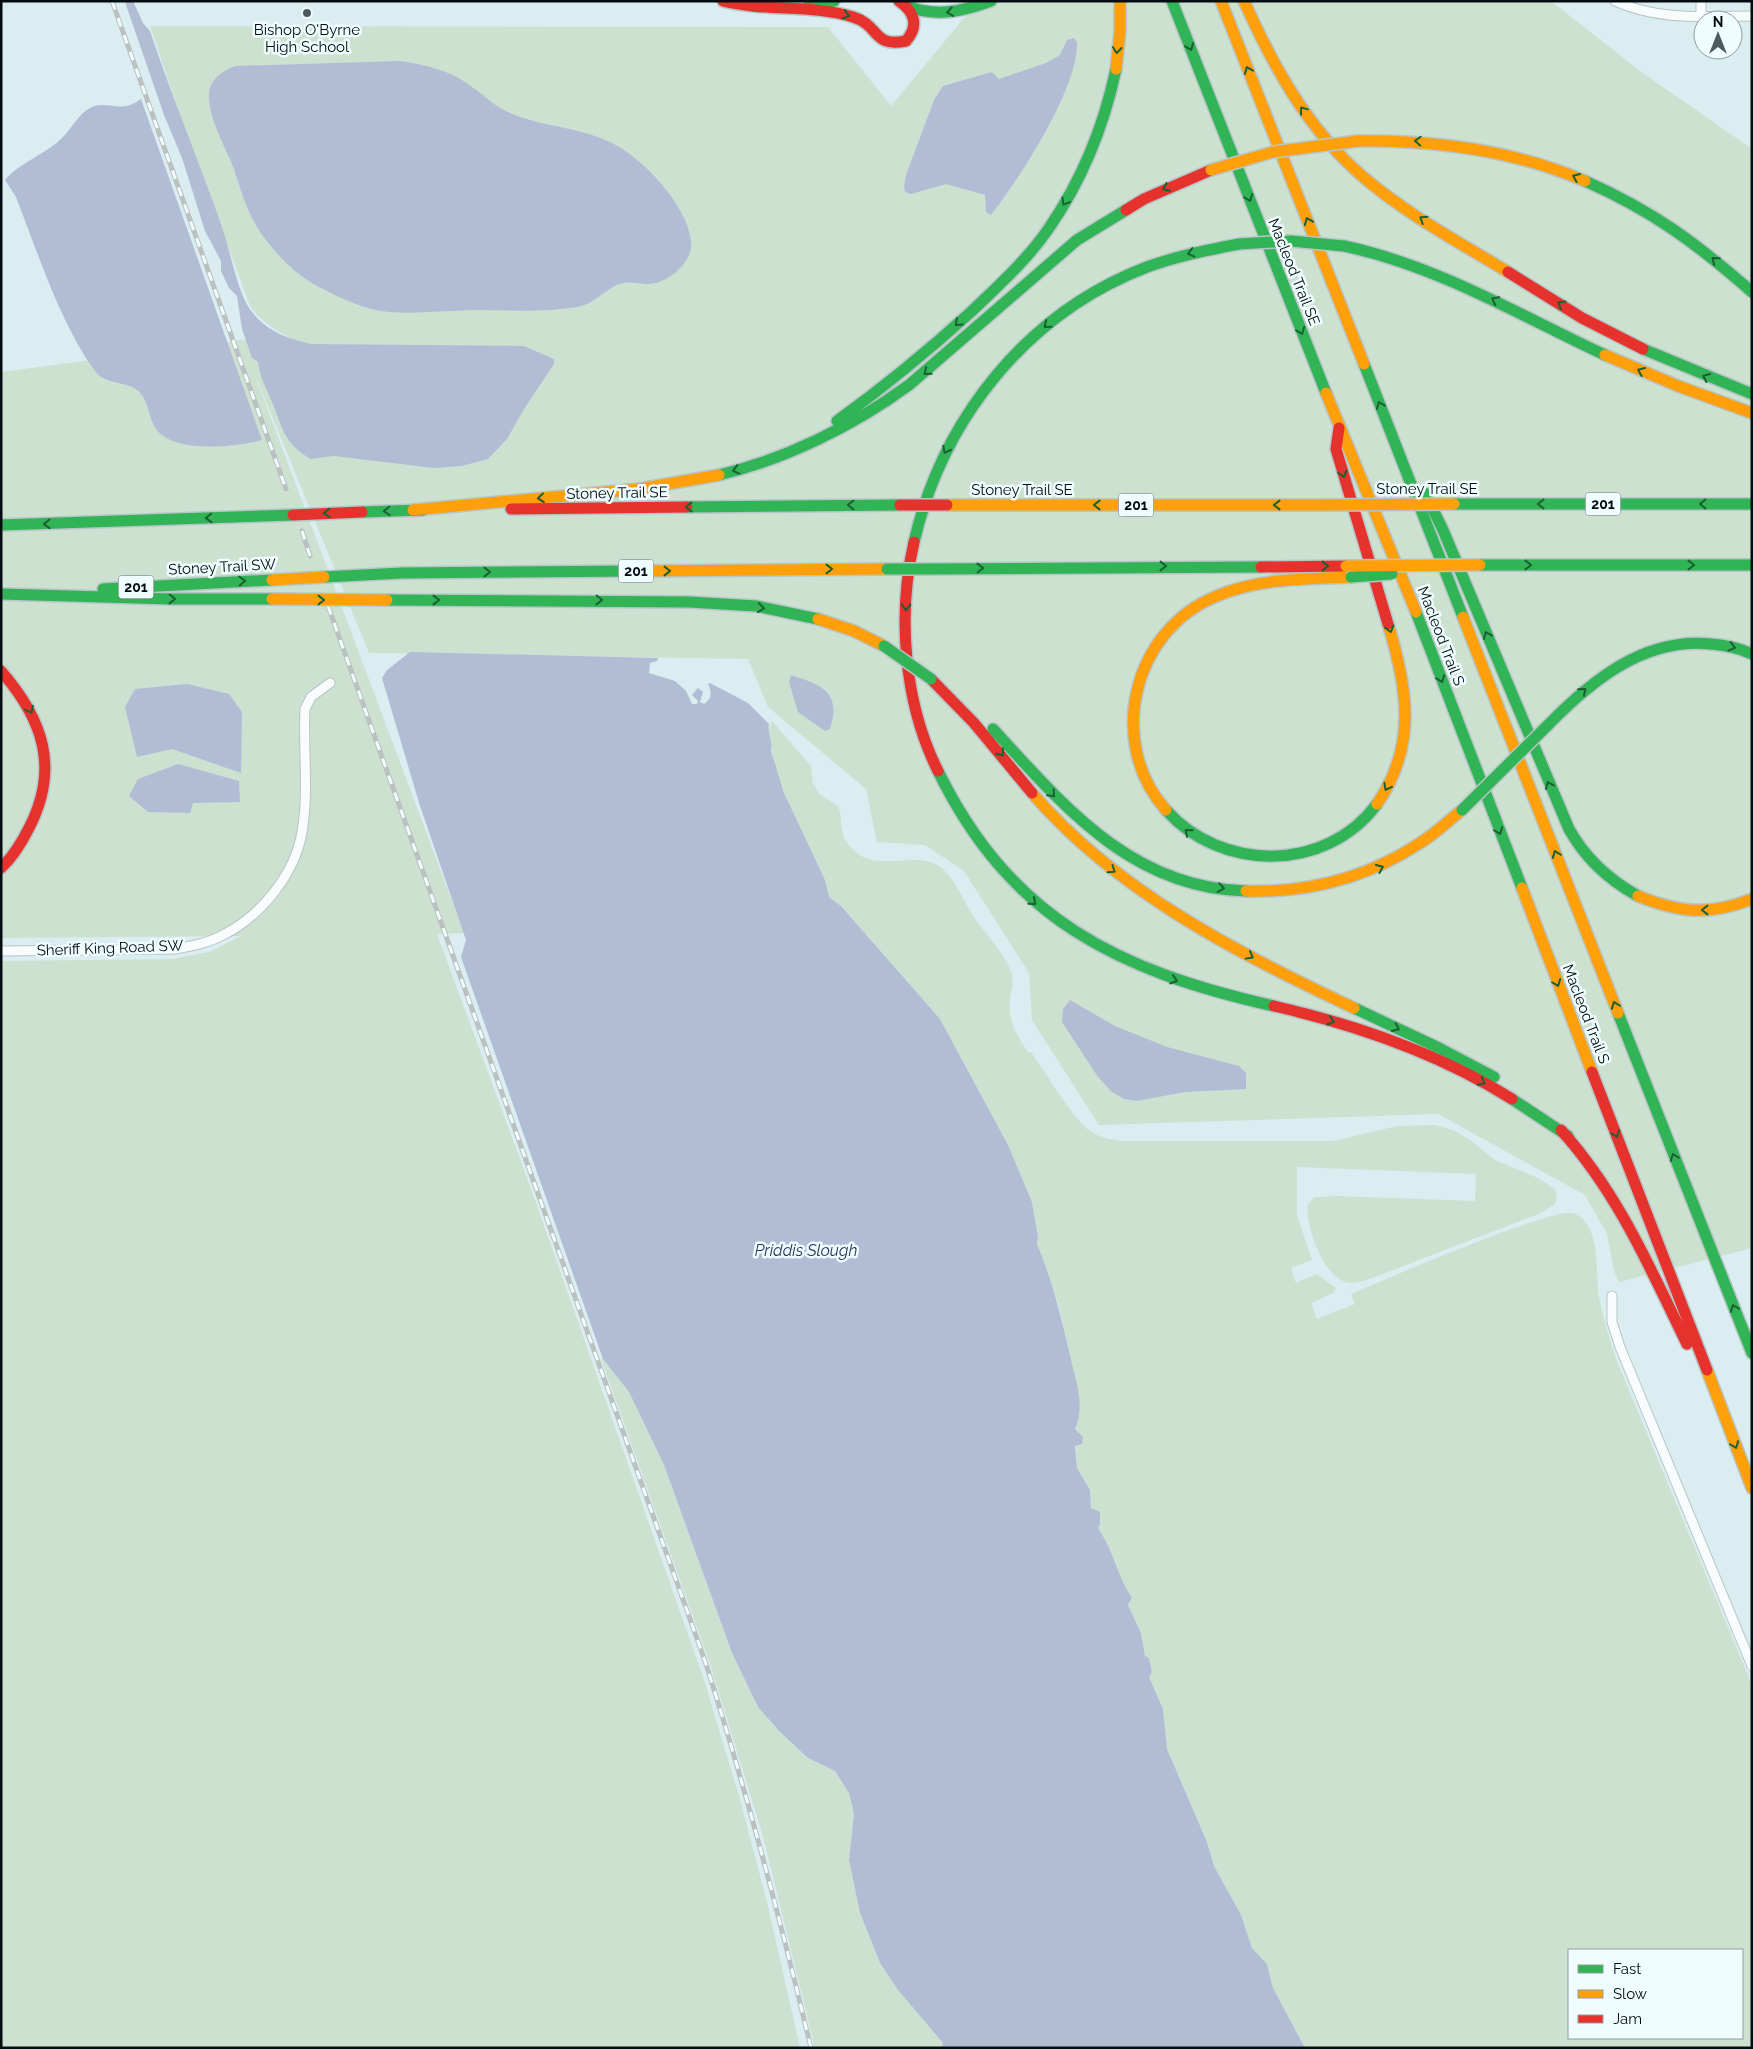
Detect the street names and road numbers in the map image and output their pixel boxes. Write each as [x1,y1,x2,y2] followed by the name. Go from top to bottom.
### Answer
[1264,216,1324,328] street label: Macleod Trail SE
[1376,480,1478,498] street label: Stoney Trail SE
[971,481,1073,499] street label: Stoney Trail SE
[566,483,668,503] street label: Stoney Trail SE
[1586,492,1620,516] road number: 201
[1118,494,1154,516] road number: 201
[168,555,277,579] street label: Stoney Trail SW
[618,560,654,582] road number: 201
[118,576,154,598] road number: 201
[1414,584,1468,688] street label: Macleod Trail S
[36,936,184,960] street label: Sheriff King Road SW
[1559,962,1613,1066] street label: Macleod Trail S

